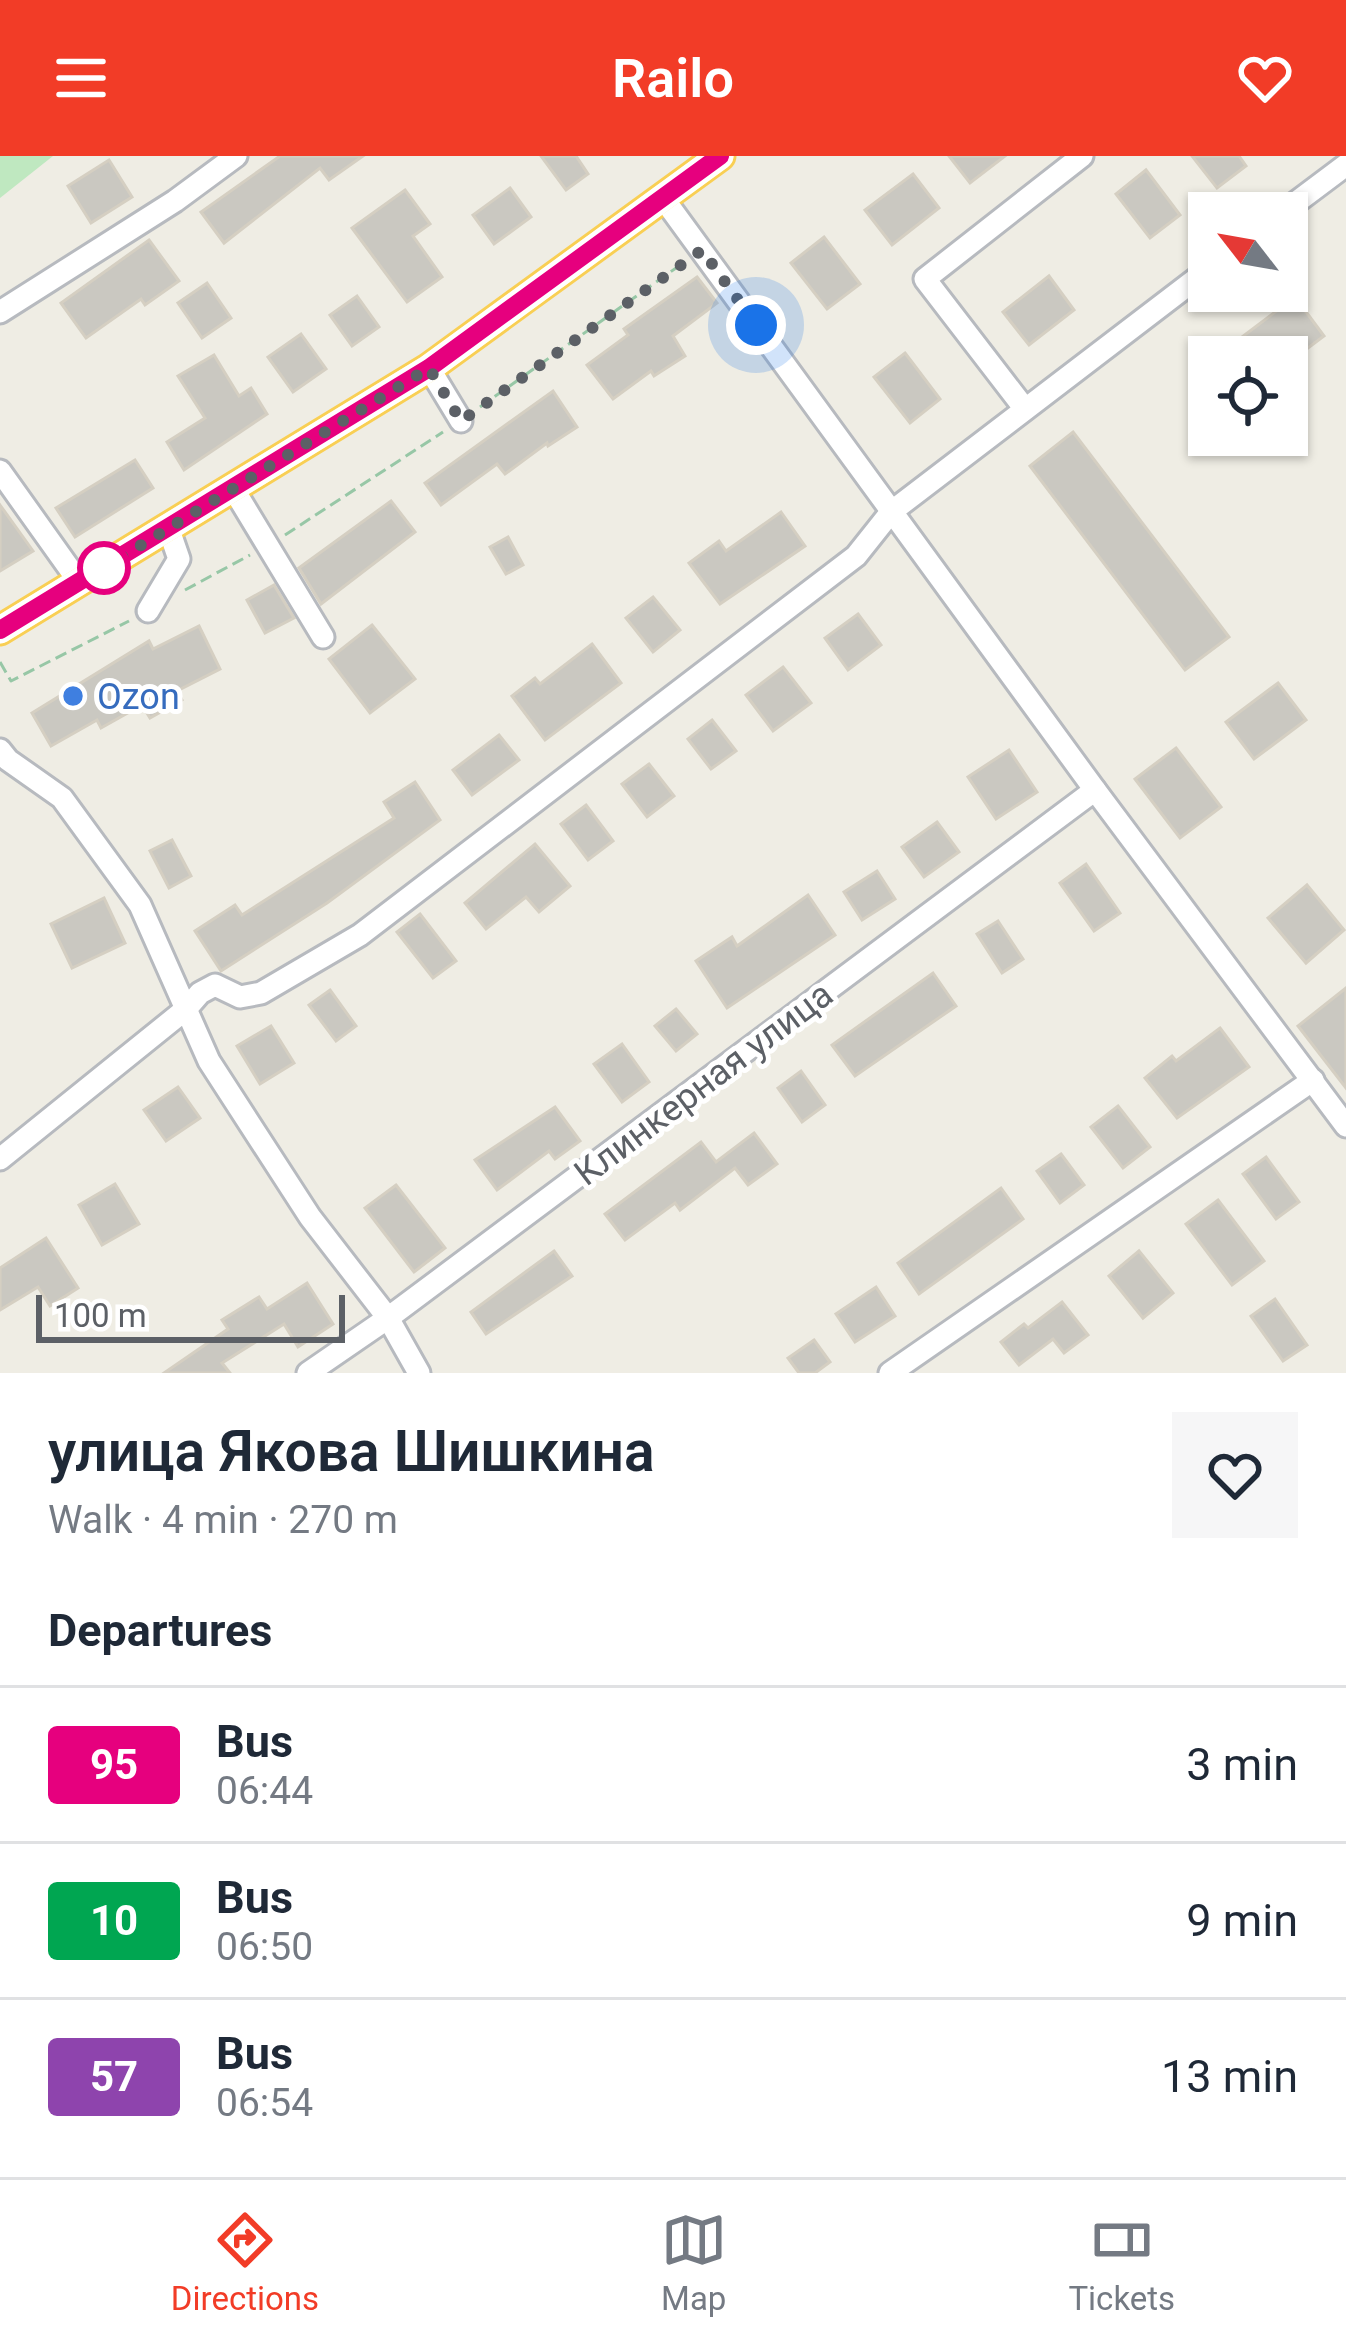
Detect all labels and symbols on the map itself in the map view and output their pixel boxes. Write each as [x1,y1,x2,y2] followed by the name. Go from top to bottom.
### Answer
[1188,192,1308,312] north arrow
[726,295,786,355] your location
[79,543,129,593] unlabelled marker
[97,676,180,718] place label: Ozon
[60,683,86,709] marker: Ozon
[566,973,841,1194] street label: Клинкерная улица
[36,1289,345,1342] scale bar

